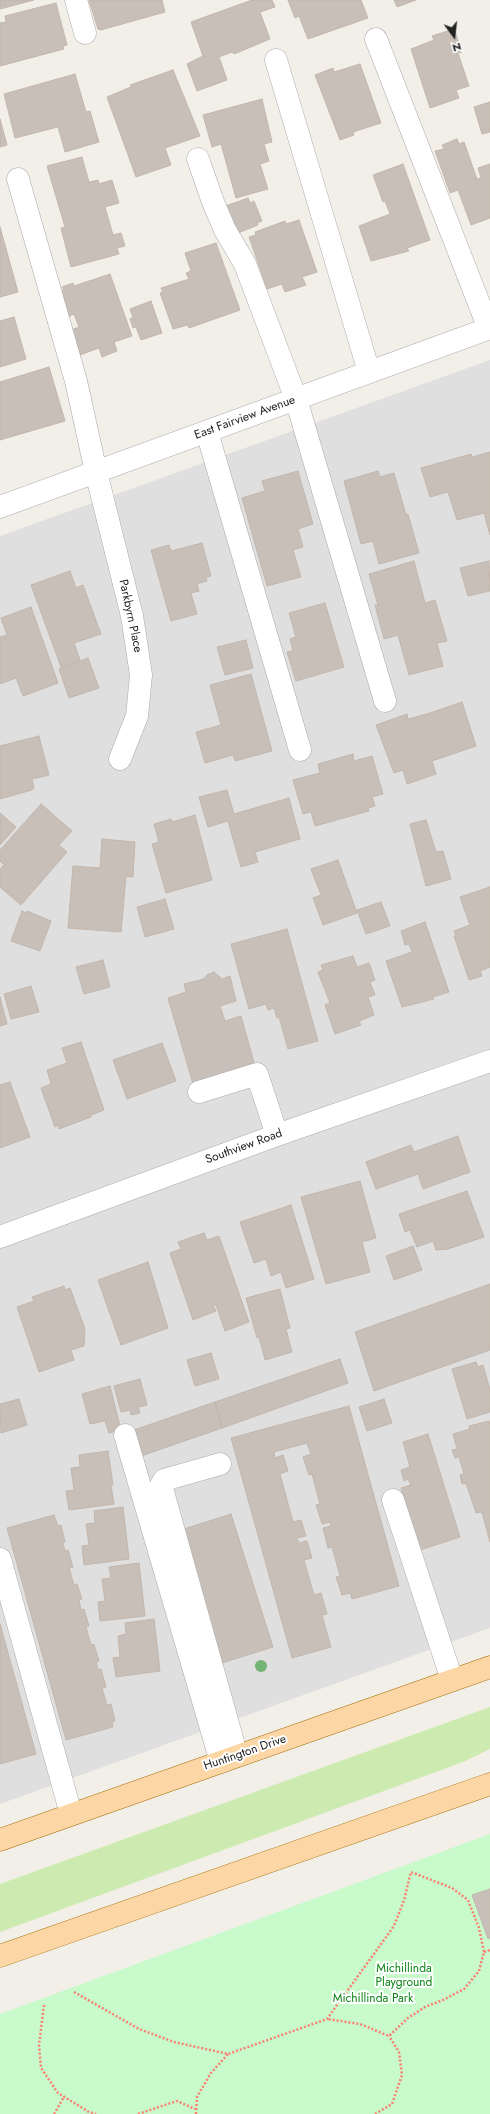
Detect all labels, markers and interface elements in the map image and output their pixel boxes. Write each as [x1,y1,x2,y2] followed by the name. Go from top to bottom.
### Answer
[434,16,474,56] north arrow
[451,39,463,56] text: N
[193,393,297,443] street label: East Fairview Avenue
[115,578,145,654] street label: Parkbyrn Place
[204,1126,284,1168] street label: Southview Road
[202,1732,288,1774] street label: Huntington Drive
[376,1962,432,1990] park label: Michillinda Playground
[333,1992,413,2006] park label: Michillinda Park

